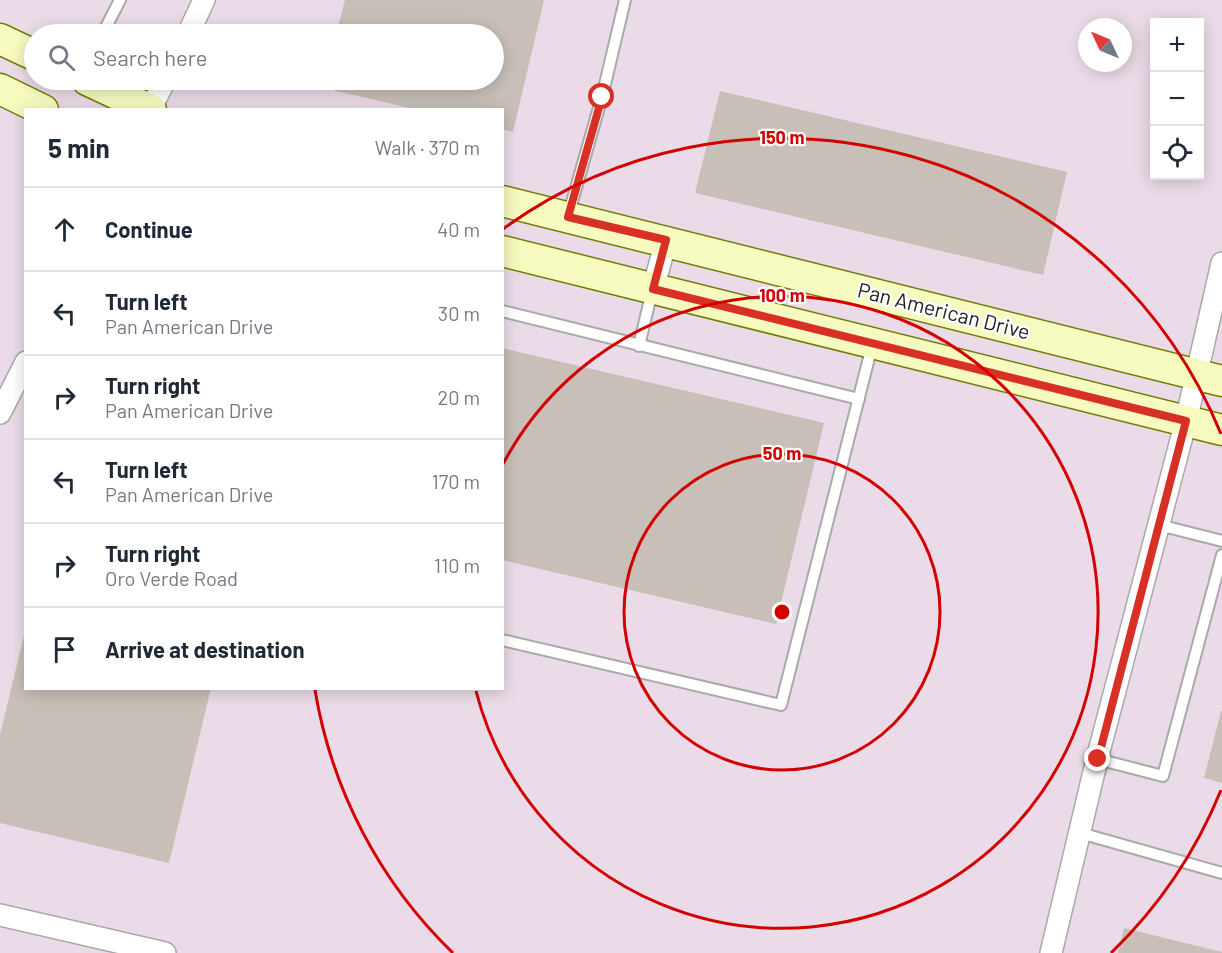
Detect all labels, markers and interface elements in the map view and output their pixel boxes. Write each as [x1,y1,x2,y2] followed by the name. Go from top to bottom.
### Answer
[1078,18,1132,72] north arrow
[1150,18,1204,180] map controls
[1150,18,1204,72] button: +
[24,24,504,90] search box
[45,41,78,74] icon: search
[93,44,207,70] text: Search here
[1150,72,1204,126] button: −
[588,83,614,109] route start
[760,126,804,148] text: 150 m
[1150,126,1204,180] button: locate
[48,132,110,163] text: 5 min
[375,135,480,159] text: Walk · 370 m
[48,213,81,246] icon: ahead
[105,216,193,242] text: Continue
[437,217,480,241] text: 40 m
[855,276,1033,344] street label: Pan American Drive
[759,284,805,306] text: 100 m
[105,288,188,314] text: Turn left
[48,297,81,330] icon: left
[438,301,480,325] text: 30 m
[105,314,273,338] text: Pan American Drive
[105,372,200,398] text: Turn right
[48,381,81,414] icon: right
[437,385,480,409] text: 20 m
[105,398,273,422] text: Pan American Drive
[763,442,801,464] text: 50 m
[105,456,188,482] text: Turn left
[48,465,81,498] icon: left
[432,469,480,493] text: 170 m
[105,482,273,506] text: Pan American Drive
[105,540,200,566] text: Turn right
[48,549,81,582] icon: right
[434,553,480,577] text: 110 m
[105,566,238,590] text: Oro Verde Road
[772,602,792,622] centre of rings
[48,633,81,666] icon: arrive
[105,636,304,662] text: Arrive at destination
[1084,745,1110,771] route end

